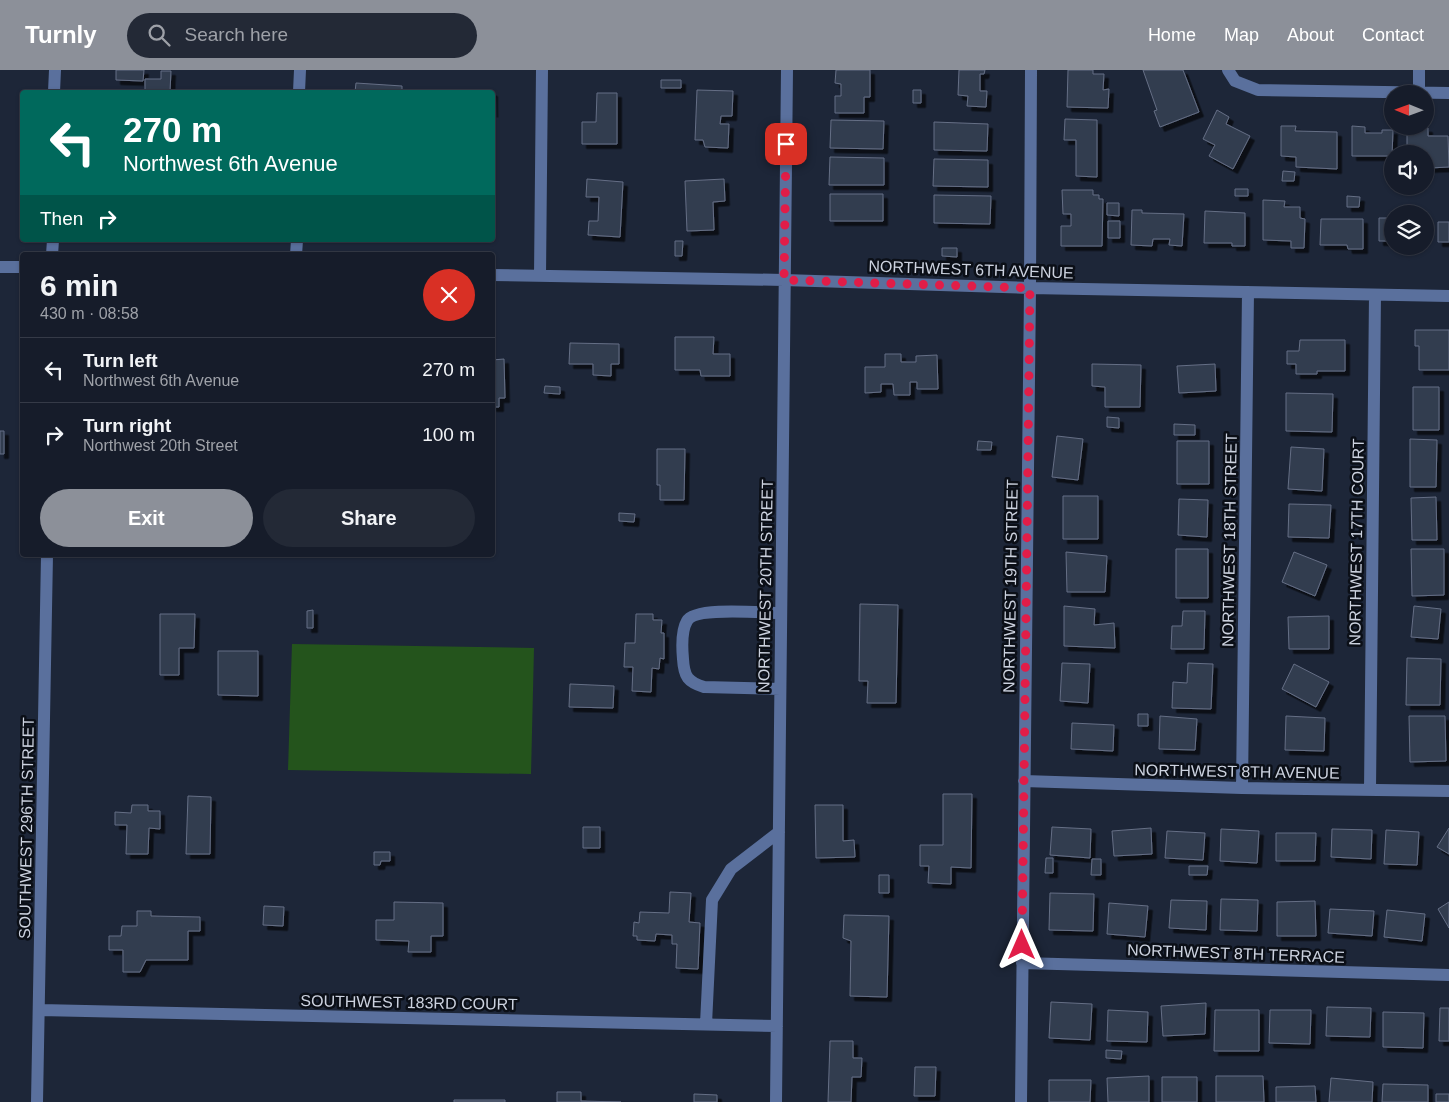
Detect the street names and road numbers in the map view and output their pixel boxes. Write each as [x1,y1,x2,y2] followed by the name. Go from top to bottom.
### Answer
[868,257,1074,282] street label: NORTHWEST 6TH AVENUE
[1219,433,1240,647] street label: NORTHWEST 18TH STREET
[1346,438,1367,646] street label: NORTHWEST 17TH COURT
[755,479,776,693] street label: NORTHWEST 20TH STREET
[1000,479,1021,693] street label: NORTHWEST 19TH STREET
[16,717,37,939] street label: SOUTHWEST 296TH STREET
[1134,761,1340,782] street label: NORTHWEST 8TH AVENUE
[1127,941,1345,966] street label: NORTHWEST 8TH TERRACE
[300,992,518,1013] street label: SOUTHWEST 183RD COURT

